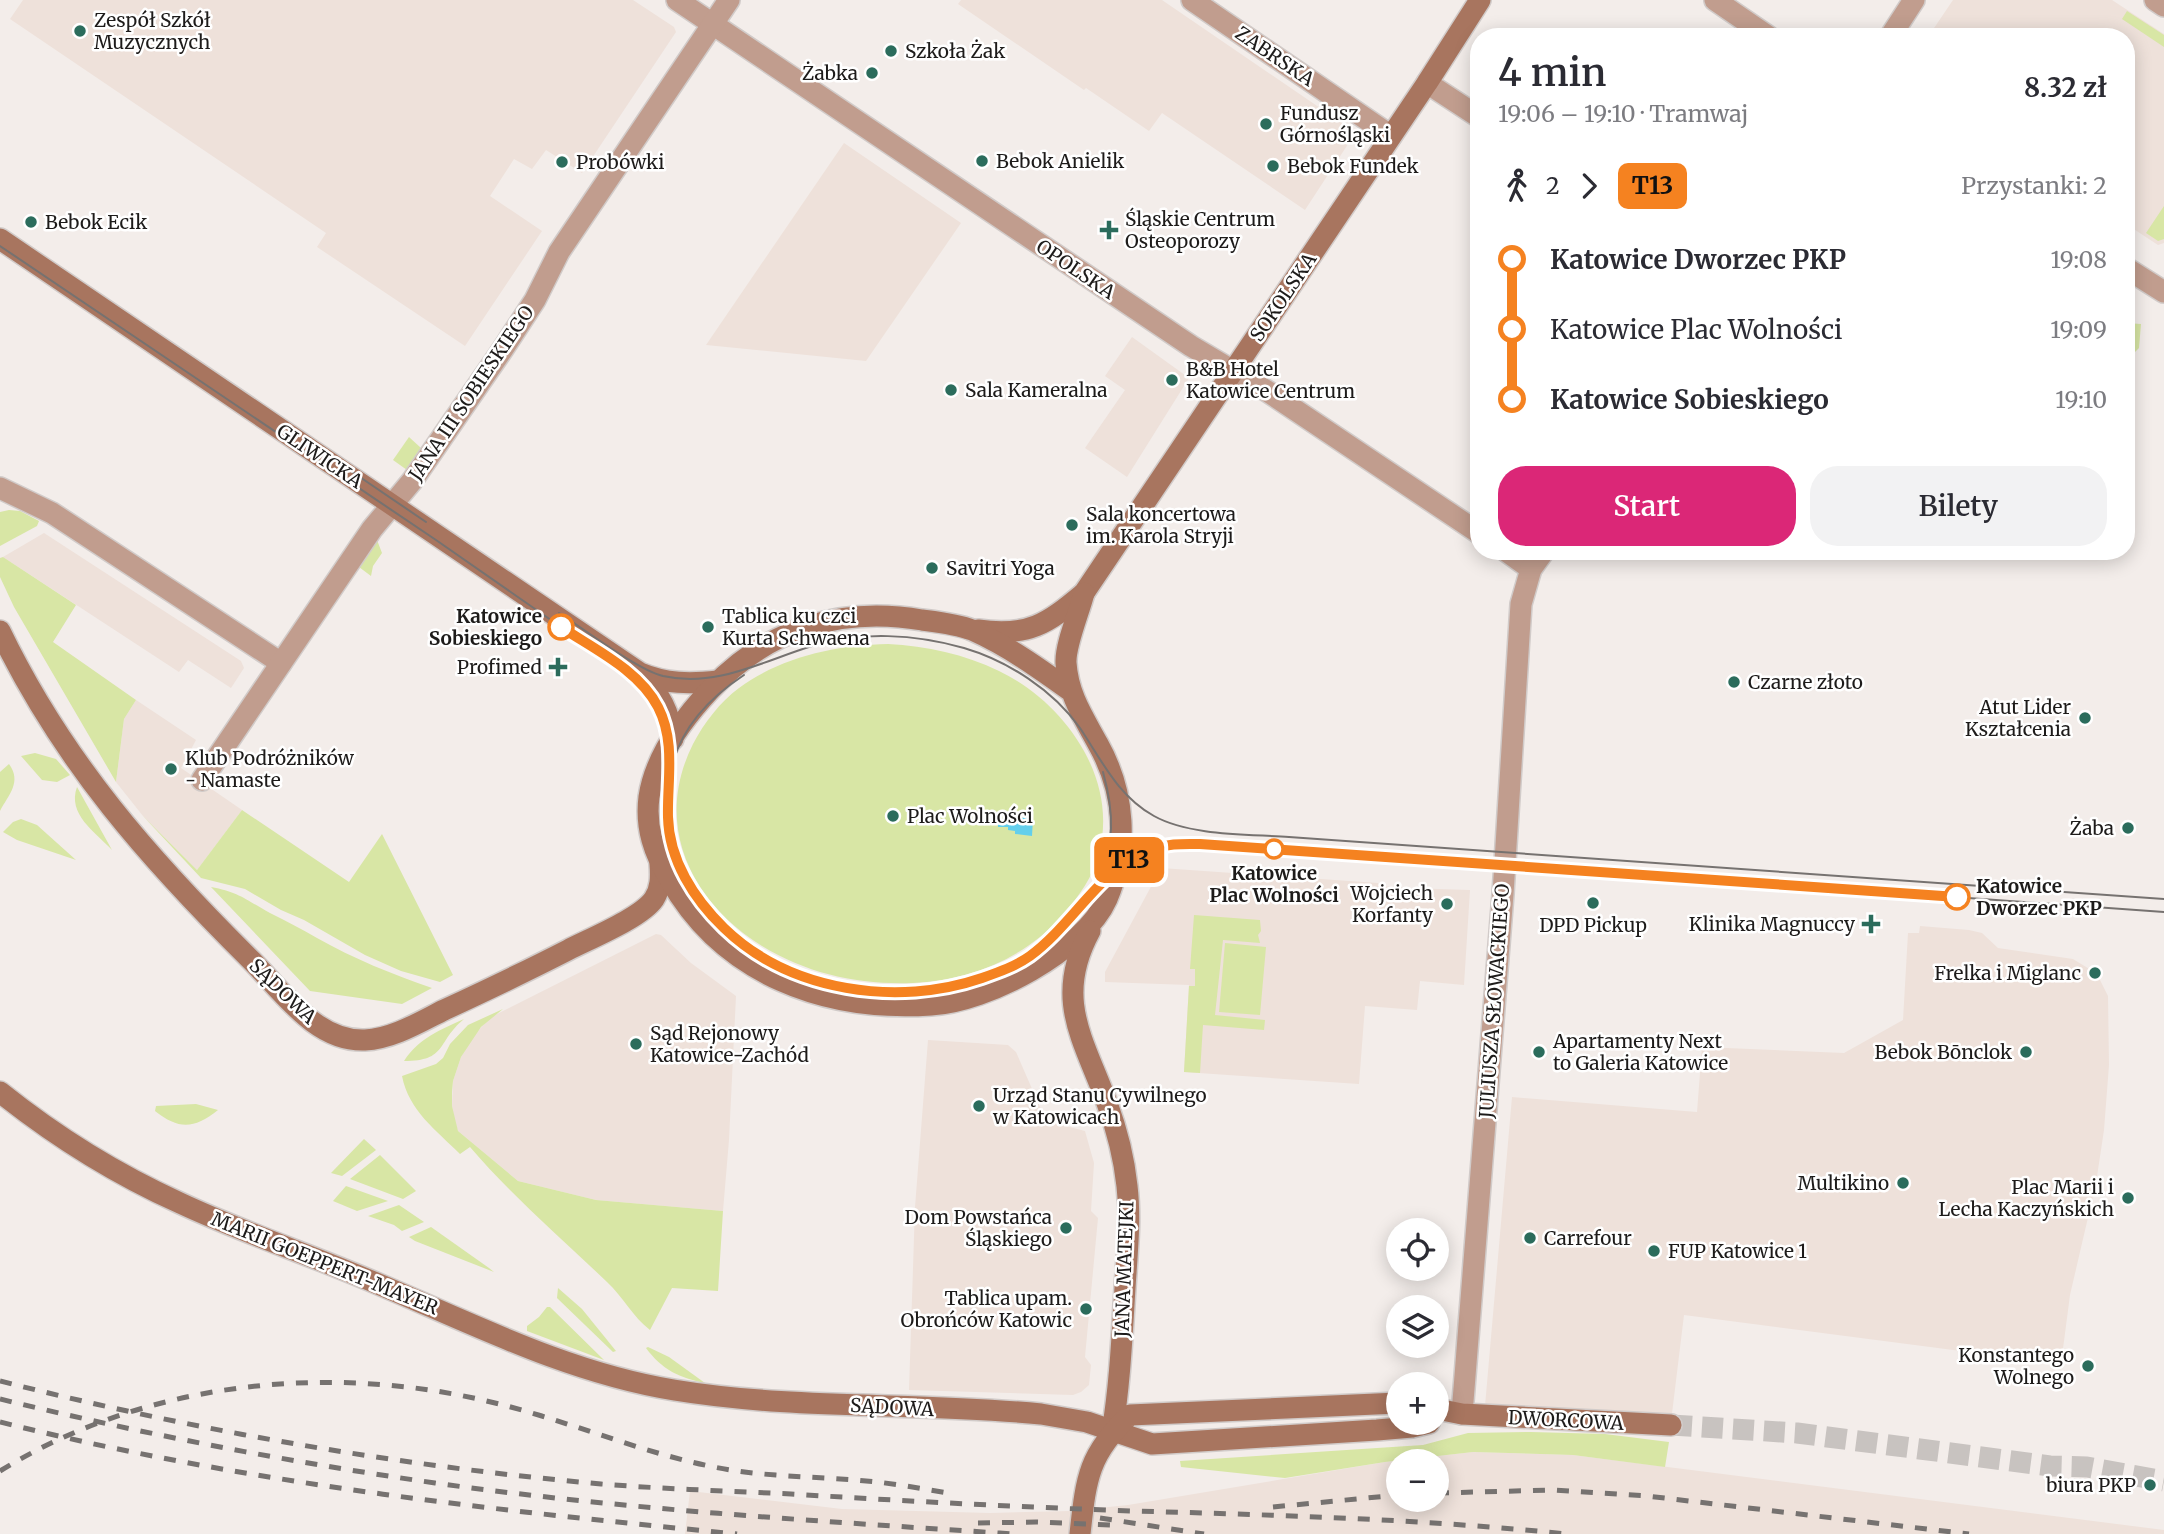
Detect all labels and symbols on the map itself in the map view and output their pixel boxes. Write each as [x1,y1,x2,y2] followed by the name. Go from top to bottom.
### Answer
[94,8,211,54] place label: Zespół Szkół Muzycznych
[1231,21,1320,92] street label: ZABRSKA
[72,23,88,39] marker: Zespół Szkół Muzycznych
[905,39,1005,63] place label: Szkoła Żak
[883,43,899,59] marker: Szkoła Żak
[802,61,858,85] place label: Żabka
[864,65,880,81] marker: Żabka
[1280,101,1390,147] place label: Fundusz Górnośląski
[1258,116,1274,132] marker: Fundusz Górnośląski
[996,149,1124,173] place label: Bebok Anielik
[576,150,664,174] place label: Probówki
[974,153,990,169] marker: Bebok Anielik
[554,154,570,170] marker: Probówki
[1287,154,1419,178] place label: Bebok Fundek
[1265,158,1281,174] marker: Bebok Fundek
[1125,207,1275,253] place label: Śląskie Centrum Osteoporozy
[45,210,147,234] place label: Bebok Ecik
[23,214,39,230] marker: Bebok Ecik
[1099,220,1119,240] marker: Śląskie Centrum Osteoporozy
[1032,234,1120,304] street label: OPOLSKA
[1245,248,1322,346] street label: SOKOLSKA
[403,300,539,486] street label: JANA III SOBIESKIEGO
[1186,357,1355,403] place label: B&B Hotel Katowice Centrum
[1164,372,1180,388] marker: B&B Hotel Katowice Centrum
[965,378,1107,402] place label: Sala Kameralna
[943,382,959,398] marker: Sala Kameralna
[272,419,368,494] street label: GLIWICKA
[1086,502,1236,548] place label: Sala koncertowa im. Karola Stryji
[1064,517,1080,533] marker: Sala koncertowa im. Karola Stryji
[946,556,1055,580] place label: Savitri Yoga
[924,560,940,576] marker: Savitri Yoga
[429,604,542,650] place label: Katowice Sobieskiego
[722,604,870,650] place label: Tablica ku czci Kurta Schwaena
[548,614,574,640] marker: Katowice Sobieskiego
[700,619,716,635] marker: Tablica ku czci Kurta Schwaena
[457,655,542,679] place label: Profimed
[548,657,568,677] marker: Profimed
[1748,670,1863,694] place label: Czarne złoto
[1726,674,1742,690] marker: Czarne złoto
[1965,695,2071,741] place label: Atut Lider Kształcenia
[2077,710,2093,726] marker: Atut Lider Kształcenia
[185,746,355,792] place label: Klub Podróżników - Namaste
[163,761,179,777] marker: Klub Podróżników - Namaste
[907,804,1033,828] place label: Plac Wolności
[885,808,901,824] marker: Plac Wolności
[2070,816,2114,840] place label: Żaba
[2120,820,2136,836] marker: Żaba
[1089,837,1169,883] line badge: T13
[1264,839,1284,859] marker: Katowice Plac Wolności
[1209,861,1339,907] place label: Katowice Plac Wolności
[1976,874,2102,920] place label: Katowice Dworzec PKP
[1349,881,1433,927] place label: Wojciech Korfanty
[1474,883,1514,1120] street label: JULIUSZA SŁOWACKIEGO
[1944,884,1970,910] marker: Katowice Dworzec PKP
[1585,895,1601,911] marker: DPD Pickup
[1439,896,1455,912] marker: Wojciech Korfanty
[1689,912,1855,936] place label: Klinika Magnuccy
[1539,913,1647,937] place label: DPD Pickup
[1861,914,1881,934] marker: Klinika Magnuccy
[244,953,322,1029] street label: SĄDOWA
[1934,961,2081,985] place label: Frelka i Miglanc
[2087,965,2103,981] marker: Frelka i Miglanc
[650,1021,809,1067] place label: Sąd Rejonowy Katowice-Zachód
[1552,1029,1728,1075] place label: Apartamenty Next to Galeria Katowice
[628,1036,644,1052] marker: Sąd Rejonowy Katowice-Zachód
[1875,1040,2012,1064] place label: Bebok Bōnclok
[1531,1044,1547,1060] marker: Apartamenty Next to Galeria Katowice
[2018,1044,2034,1060] marker: Bebok Bōnclok
[992,1083,1207,1129] place label: Urząd Stanu Cywilnego w Katowicach
[971,1098,987,1114] marker: Urząd Stanu Cywilnego w Katowicach
[1798,1171,1889,1195] place label: Multikino
[1895,1175,1911,1191] marker: Multikino
[1938,1175,2114,1221] place label: Plac Marii i Lecha Kaczyńskich
[2120,1190,2136,1206] marker: Plac Marii i Lecha Kaczyńskich
[1110,1200,1138,1339] street label: JANA MATEJKI
[904,1205,1052,1251] place label: Dom Powstańca Śląskiego
[208,1206,443,1320] street label: MARII GOEPPERT-MAYER
[1058,1220,1074,1236] marker: Dom Powstańca Śląskiego
[1544,1226,1632,1250] place label: Carrefour
[1522,1230,1538,1246] marker: Carrefour
[1668,1239,1807,1263] place label: FUP Katowice 1
[1646,1243,1662,1259] marker: FUP Katowice 1
[901,1286,1072,1332] place label: Tablica upam. Obrońców Katowic
[1078,1301,1094,1317] marker: Tablica upam. Obrońców Katowic
[1958,1343,2074,1389] place label: Konstantego Wolnego
[2080,1358,2096,1374] marker: Konstantego Wolnego
[849,1393,935,1421] street label: SĄDOWA
[1508,1405,1625,1435] street label: DWORCOWA
[2045,1473,2136,1497] place label: biura PKP
[2142,1477,2158,1493] marker: biura PKP

